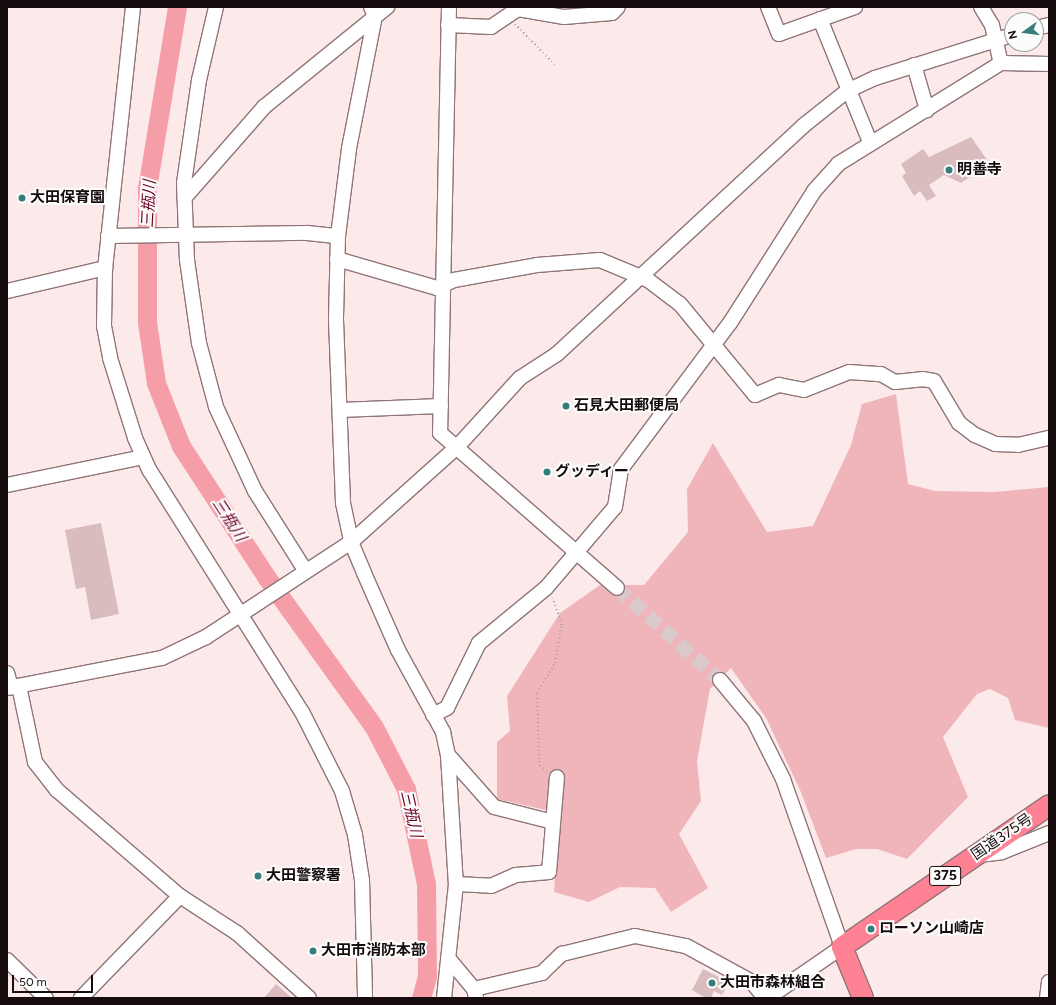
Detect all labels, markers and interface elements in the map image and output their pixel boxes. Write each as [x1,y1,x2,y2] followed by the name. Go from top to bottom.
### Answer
[1004,12,1044,52] north arrow
[1006,29,1020,40] text: N
[957,161,1002,179] place label: 明善寺
[944,165,954,175] marker: 明善寺
[138,180,160,228] water label: 三瓶川
[30,189,105,207] place label: 大田保育園
[17,193,27,203] marker: 大田保育園
[574,397,679,415] place label: 石見大田郵便局
[561,401,571,411] marker: 石見大田郵便局
[555,463,630,481] place label: グッディー
[542,467,552,477] marker: グッディー
[208,495,250,545] water label: 三瓶川
[396,788,426,840] water label: 三瓶川
[968,810,1036,864] street label: 国道375号
[929,864,961,888] road number: 375
[266,867,341,885] place label: 大田警察署
[253,871,263,881] marker: 大田警察署
[879,920,984,938] place label: ローソン山崎店
[866,924,876,934] marker: ローソン山崎店
[321,942,426,960] place label: 大田市消防本部
[308,946,318,956] marker: 大田市消防本部
[14,967,95,993] scale bar
[720,974,825,992] place label: 大田市森林組合
[19,975,47,989] text: 50 m
[707,978,717,988] marker: 大田市森林組合

